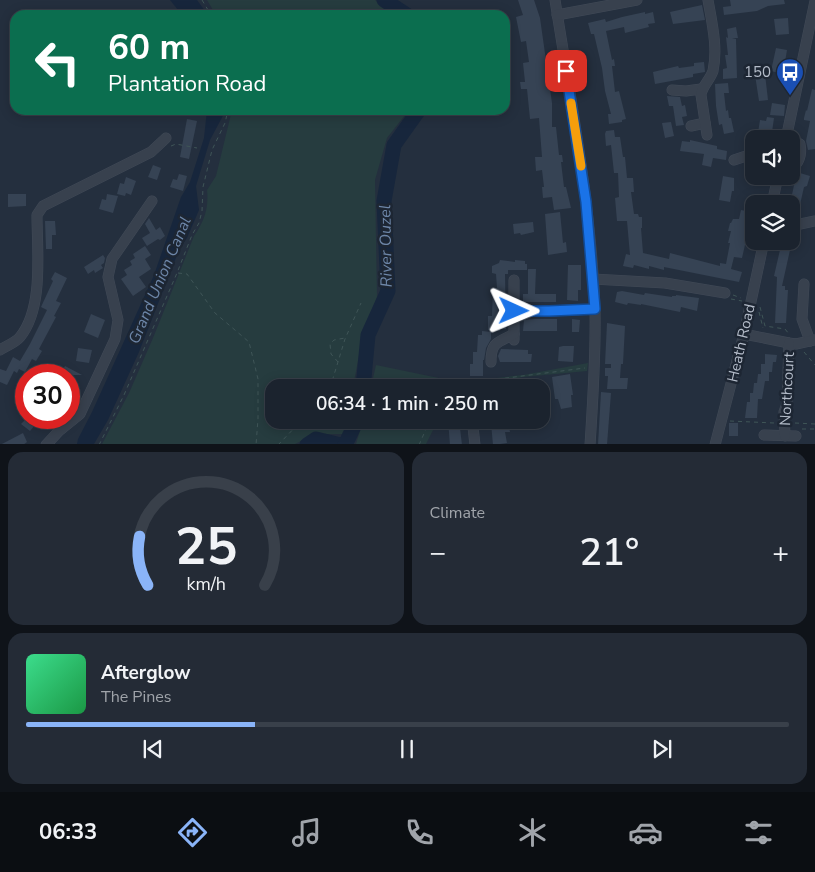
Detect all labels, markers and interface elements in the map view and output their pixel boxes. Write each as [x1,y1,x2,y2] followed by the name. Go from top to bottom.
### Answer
[108,24,190,71] text: 60 m
[25,30,90,95] icon: left
[545,50,587,92] pin
[552,57,580,85] icon: arrive
[775,57,805,96] bus stop icon: 150
[744,62,771,82] place label: 150
[108,69,266,99] text: Plantation Road
[745,130,800,250] map controls
[745,130,800,185] button: sound
[745,195,800,250] button: layers
[374,204,398,287] water label: River Ouzel
[123,213,197,347] water label: Grand Union Canal
[487,284,539,336] position arrow
[722,302,760,384] street label: Heath Road
[775,351,799,426] street label: Northcourt
[15,364,80,429] speed limit sign: 30
[316,391,499,417] text: 06:34 · 1 min · 250 m
[430,502,485,524] text: Climate
[175,511,237,582] text: 25
[579,527,639,578] text: 21°
[430,534,446,572] text: −
[772,534,789,572] text: +
[186,572,225,596] text: km/h
[101,660,191,686] text: Afterglow
[101,686,171,708] text: The Pines
[139,735,167,763] icon: previous
[393,735,421,763] icon: pause
[648,735,676,763] icon: next
[175,815,210,850] icon: directions
[289,815,324,850] icon: music
[402,815,437,850] icon: phone
[515,815,550,850] icon: climate
[628,815,663,850] icon: car
[741,815,776,850] icon: filters
[39,817,97,847] text: 06:33

